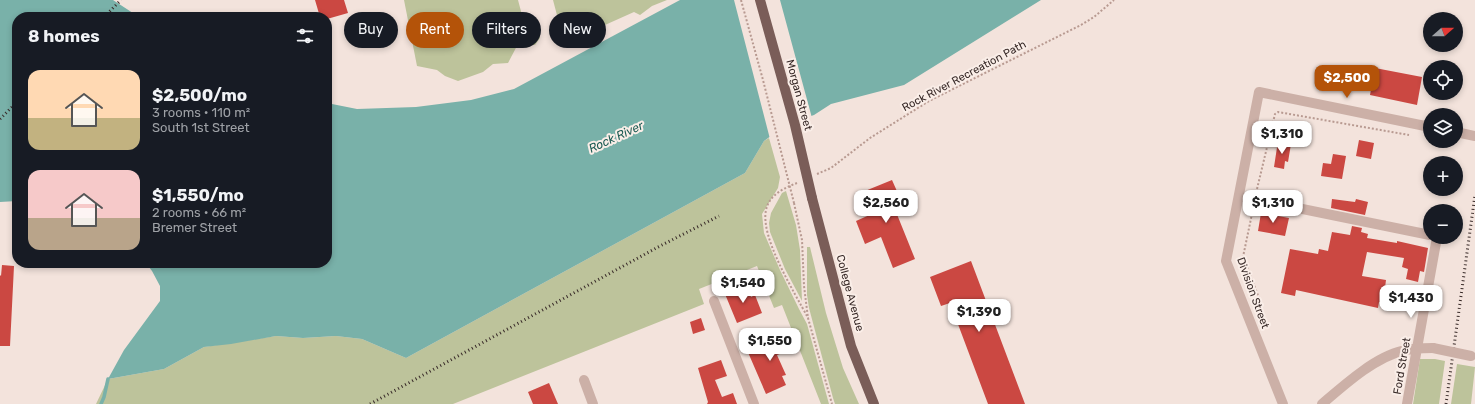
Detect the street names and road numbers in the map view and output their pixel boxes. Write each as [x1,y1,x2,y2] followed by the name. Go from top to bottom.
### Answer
[900,38,1028,114] street label: Rock River Recreation Path
[783,58,815,133] street label: Morgan Street
[834,253,866,333] street label: College Avenue
[1234,256,1272,331] street label: Division Street
[1391,336,1414,396] street label: Ford Street

